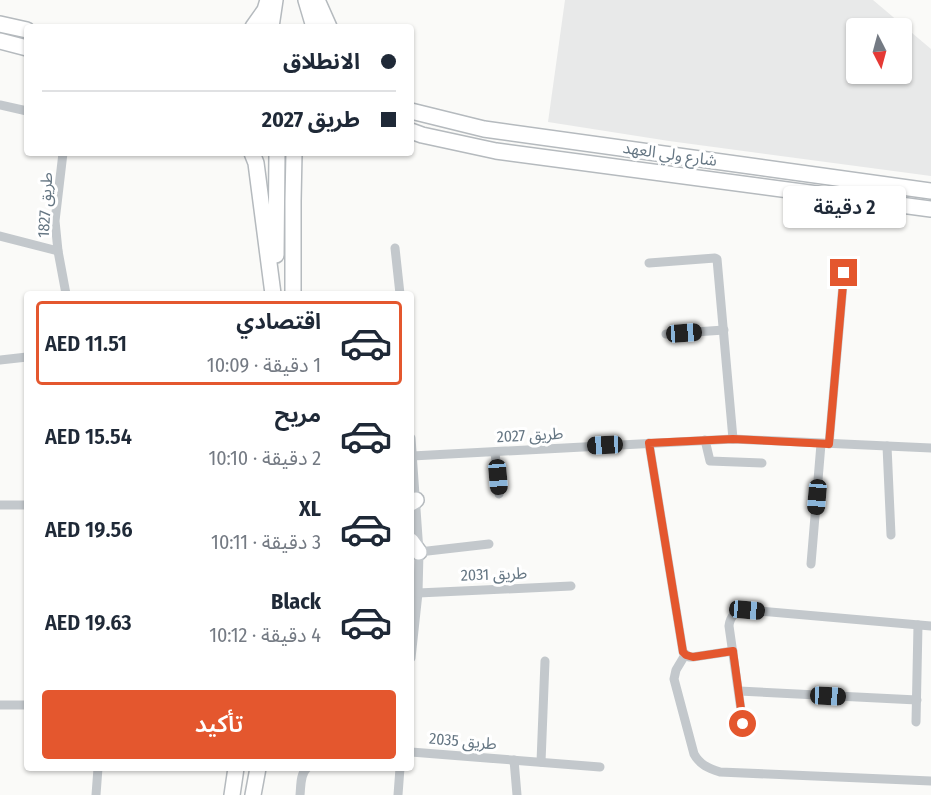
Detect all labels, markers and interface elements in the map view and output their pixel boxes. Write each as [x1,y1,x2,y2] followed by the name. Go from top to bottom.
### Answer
[846,18,912,84] north arrow
[846,18,912,84] map controls
[283,48,360,75] text: الانطلاق
[262,106,360,133] text: طريق 2027
[621,138,718,173] street label: شارع ولي العهد
[34,172,57,238] street label: طريق 1827
[782,186,906,228] callout: 2 دقيقة
[813,195,876,219] text: 2 دقيقة
[830,259,857,286] route end
[236,308,321,335] text: اقتصادي
[339,316,393,370] icon: car
[665,323,703,343] car
[45,330,127,357] text: AED 11.51
[207,353,321,377] text: 1 دقيقة · 10:09
[275,401,321,428] text: مريح
[339,409,393,463] icon: car
[45,423,132,450] text: AED 15.54
[496,424,564,447] street label: طريق 2027
[587,435,623,455] car
[208,446,321,470] text: 2 دقيقة · 10:10
[487,458,509,496] car
[806,478,828,516] car
[299,495,321,522] text: XL
[339,502,393,556] icon: car
[45,516,133,543] text: AED 19.56
[211,530,321,554] text: 3 دقيقة · 10:11
[460,563,528,586] street label: طريق 2031
[271,588,321,615] text: Black
[339,595,393,649] icon: car
[728,599,766,621] car
[45,609,132,636] text: AED 19.63
[209,623,321,647] text: 4 دقيقة · 10:12
[810,686,846,706] car
[42,690,396,759] button: تأكيد
[729,710,756,737] route start
[428,729,498,754] street label: طريق 2035

